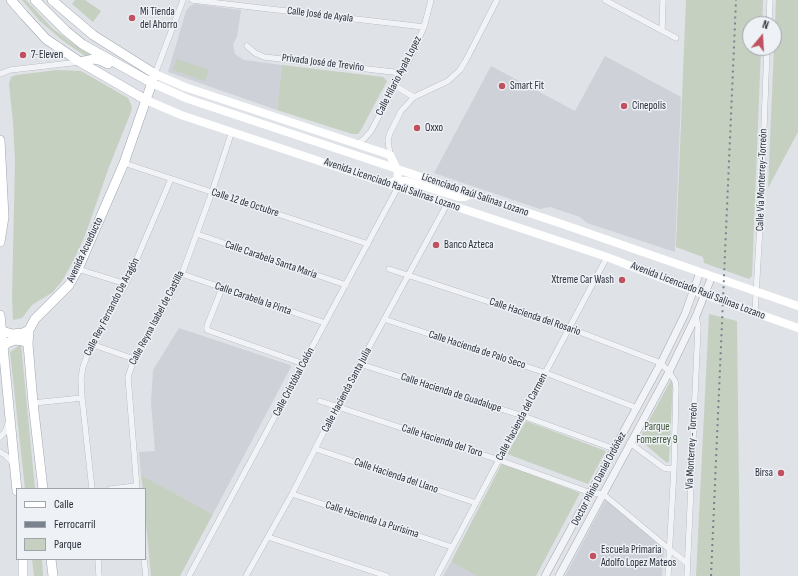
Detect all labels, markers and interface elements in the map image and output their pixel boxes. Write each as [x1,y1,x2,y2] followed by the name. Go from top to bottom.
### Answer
[286,4,354,26] street label: Calle José de Ayala
[140,5,178,31] place label: Mi Tienda del Ahorro
[127,13,137,23] marker: Mi Tienda del Ahorro
[742,16,782,56] north arrow
[761,18,770,32] text: N
[373,34,425,118] street label: Calle Hilario Ayala Lopez
[31,48,63,62] place label: 7-Eleven
[18,50,28,60] marker: 7-Eleven
[281,51,365,75] street label: Privada José de Treviño
[510,79,544,93] place label: Smart Fit
[497,81,507,91] marker: Smart Fit
[632,99,666,113] place label: Cinepolis
[619,101,629,111] marker: Cinepolis
[425,121,443,135] place label: Oxxo
[412,123,422,133] marker: Oxxo
[754,129,770,231] street label: Calle Vía Monterrey-Torreón
[322,155,462,215] street label: Avenida Licenciado Raúl Salinas Lozano
[420,170,530,220] street label: Licenciado Raúl Salinas Lozano
[210,186,280,220] street label: Calle 12 de Octubre
[64,215,106,285] street label: Avenida Acueducto
[223,238,319,282] street label: Calle Carabela Santa María
[444,238,493,252] place label: Banco Azteca
[431,240,441,250] marker: Banco Azteca
[82,256,142,358] street label: Calle Rey Fernando De Aragón
[629,259,767,323] street label: Avenida Licenciado Raúl Salinas Lozano
[127,269,187,367] street label: Calle Reyna Isabel de Castilla
[551,273,614,287] place label: Xtreme Car Wash
[617,275,627,285] marker: Xtreme Car Wash
[213,280,293,318] street label: Calle Carabela la Pinta
[488,295,582,339] street label: Calle Hacienda del Rosario
[427,328,527,372] street label: Calle Hacienda de Palo Seco
[319,345,375,435] street label: Calle Hacienda Santa Julia
[270,346,318,418] street label: Calle Cristóbal Colón
[399,370,503,416] street label: Calle Hacienda de Guadalupe
[493,371,551,463] street label: Calle Hacienda del Carmen
[683,402,701,490] street label: Via Monterrey - Torreón
[636,420,678,446] park label: Parque Fomerrey 9
[400,422,484,460] street label: Calle Hacienda del Toro
[569,430,629,528] street label: Doctor Plinio Daniel Ordóñez
[352,455,440,497] street label: Calle Hacienda del Llano
[755,466,773,480] place label: Birsa
[776,468,786,478] marker: Birsa
[16,488,146,560] legend
[54,497,74,512] text: Calle
[324,499,420,541] street label: Calle Hacienda La Purísima
[54,517,96,532] text: Ferrocarril
[54,537,82,552] text: Parque
[601,543,676,569] place label: Escuela Primaria Adolfo Lopez Mateos
[588,551,598,561] marker: Escuela Primaria Adolfo Lopez Mateos

